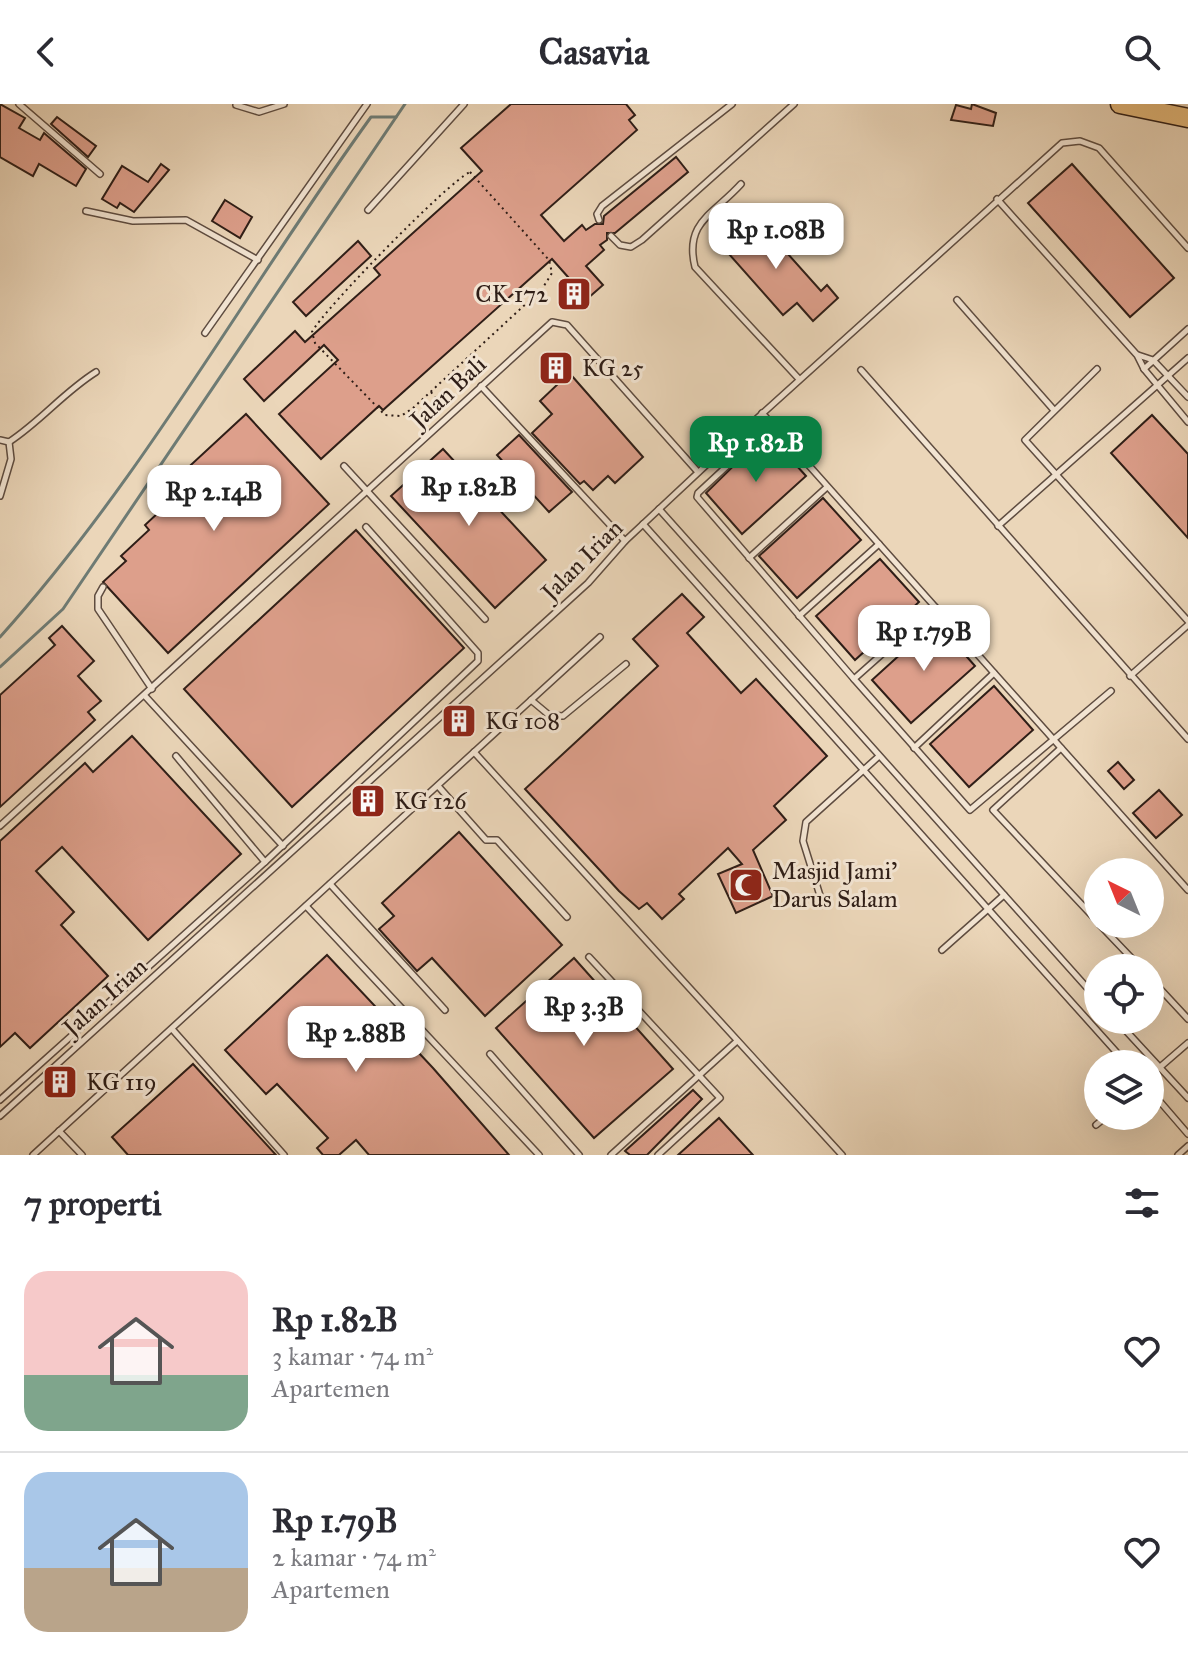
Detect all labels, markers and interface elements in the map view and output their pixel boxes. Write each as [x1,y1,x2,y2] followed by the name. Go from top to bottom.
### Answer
[24,30,68,74] icon: back
[539,30,649,74] text: Casavia
[1120,30,1164,74] icon: search
[693,203,859,271] pin: Rp 1.08B
[727,213,825,245] text: Rp 1.08B
[555,275,593,313] building icon: CK 172
[475,279,548,309] place label: CK 172
[402,349,493,437] street label: Jalan Bali
[537,349,575,387] building icon: KG 25
[582,353,644,383] place label: KG 25
[673,416,839,484] pin: Rp 1.82B
[708,426,804,458] text: Rp 1.82B
[386,460,552,528] pin: Rp 1.82B
[131,465,297,533] pin: Rp 2.14B
[421,470,517,502] text: Rp 1.82B
[165,475,263,507] text: Rp 2.14B
[533,513,629,609] street label: Jalan Irian
[841,605,1007,673] pin: Rp 1.79B
[876,615,972,647] text: Rp 1.79B
[440,702,478,740] building icon: KG 108
[485,706,560,736] place label: KG 108
[349,782,387,820] building icon: KG 126
[394,786,467,816] place label: KG 126
[772,856,898,914] place label: Masjid Jami' Darus Salam
[1084,858,1164,938] north arrow
[1084,858,1164,1130] map controls
[727,866,765,904] mosque icon: Masjid Jami' Darus Salam
[54,951,153,1045] street label: Jalan Irian
[1084,954,1164,1034] button: locate
[510,980,658,1048] pin: Rp 3.3B
[544,990,624,1022] text: Rp 3.3B
[273,1006,439,1074] pin: Rp 2.88B
[306,1016,406,1048] text: Rp 2.88B
[1084,1050,1164,1130] button: layers
[41,1063,79,1101] building icon: KG 119
[86,1067,157,1097] place label: KG 119
[1120,1181,1164,1225] icon: filters
[24,1183,162,1224] text: 7 properti
[272,1299,398,1340] text: Rp 1.82B
[88,1303,184,1399] icon: home
[1120,1329,1164,1373] icon: heart
[272,1340,433,1372] text: 3 kamar · 74 m²
[272,1372,390,1404] text: Apartemen
[272,1500,398,1541] text: Rp 1.79B
[88,1504,184,1600] icon: home
[1120,1530,1164,1574] icon: heart
[272,1541,436,1573] text: 2 kamar · 74 m²
[272,1573,390,1605] text: Apartemen

